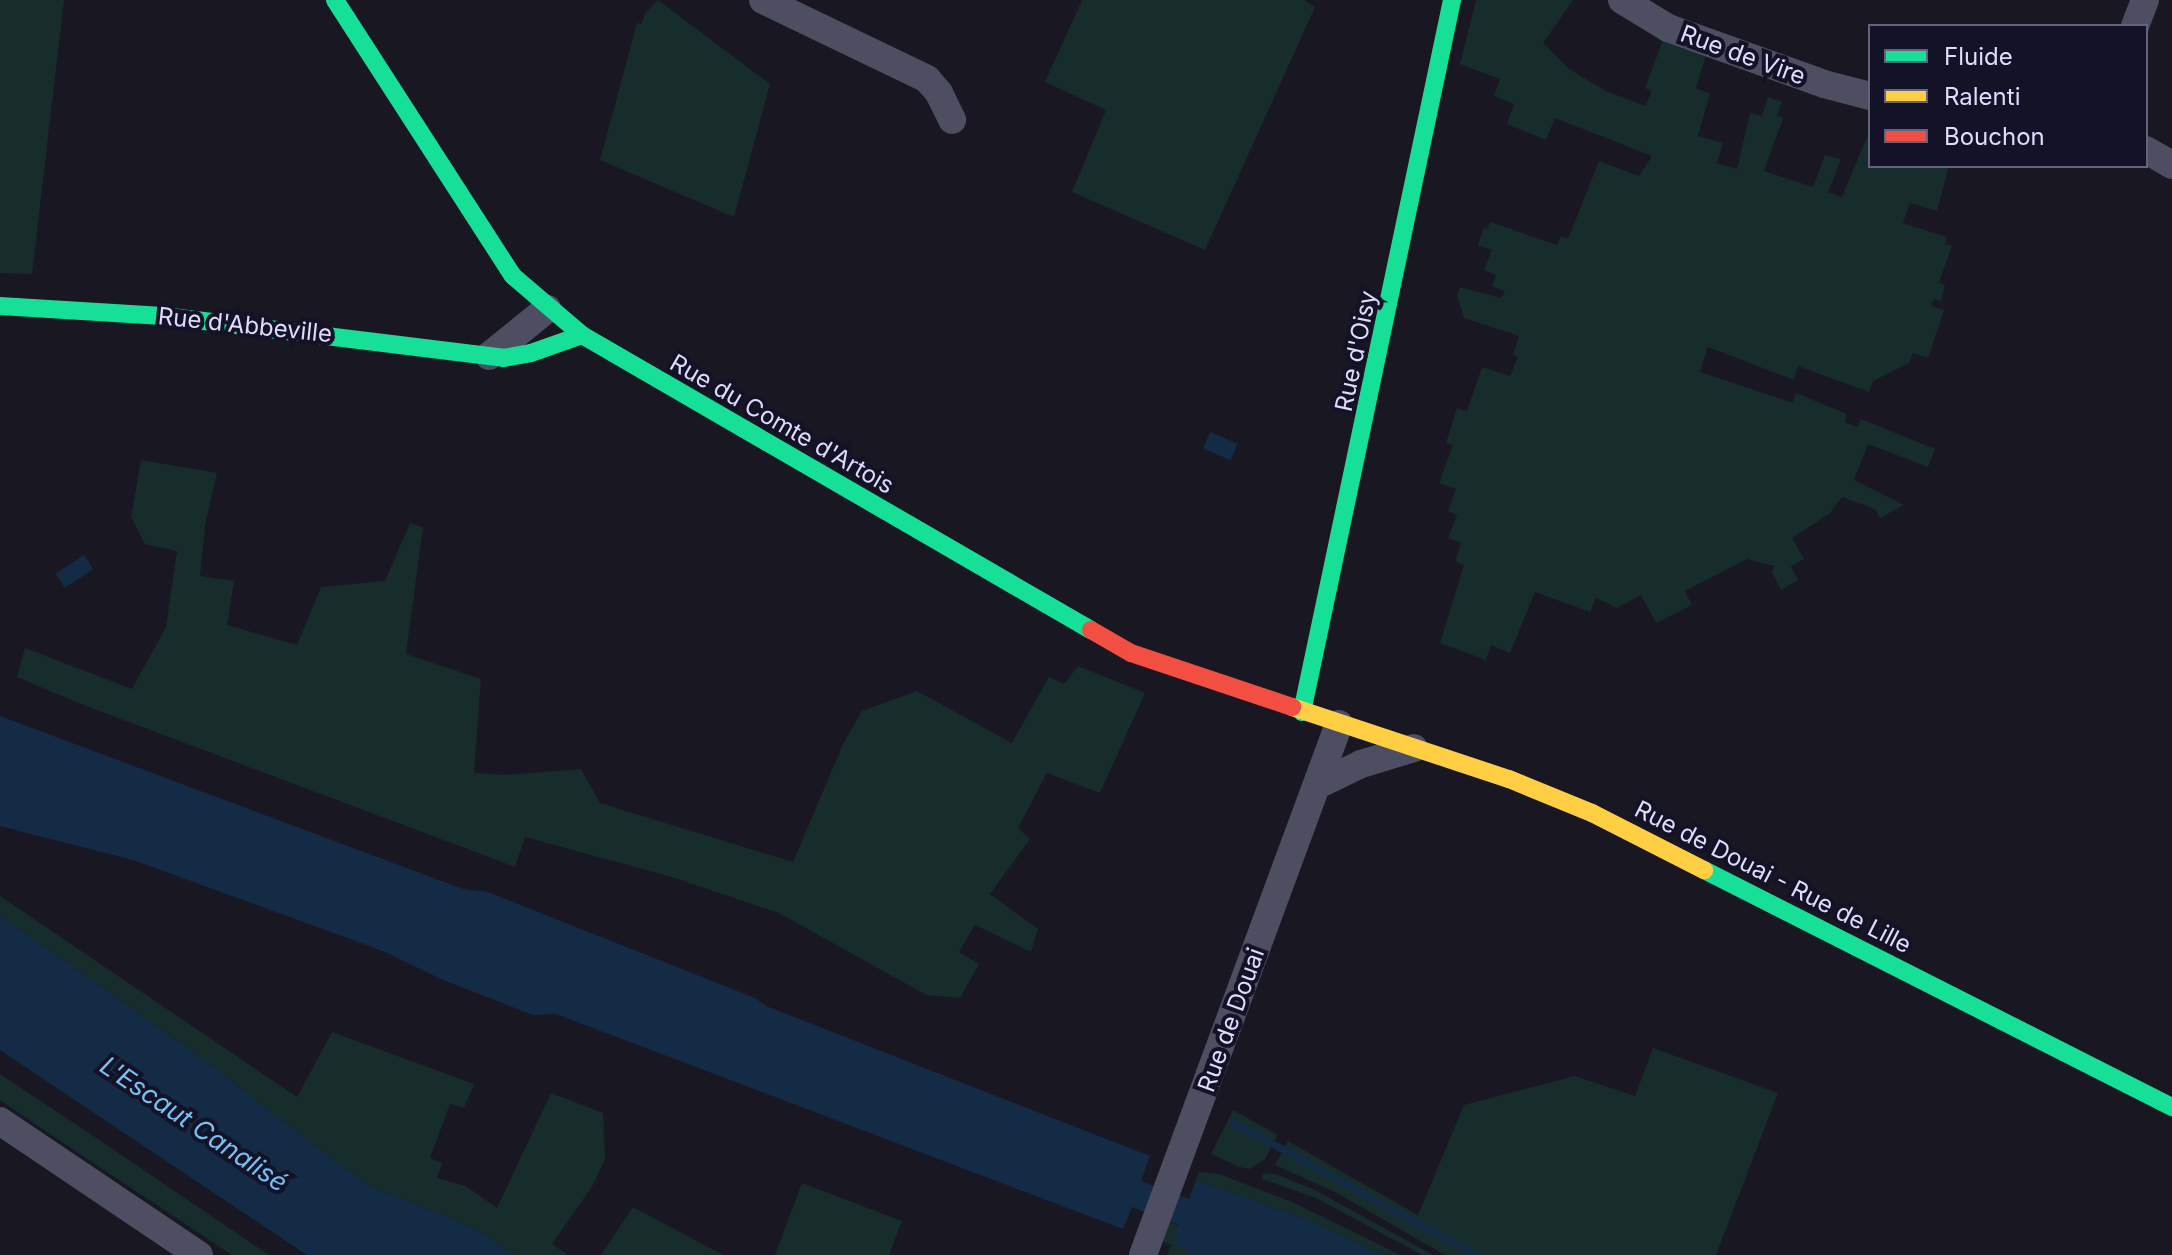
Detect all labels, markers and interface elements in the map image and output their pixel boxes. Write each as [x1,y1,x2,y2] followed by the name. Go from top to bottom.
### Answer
[1677,19,1809,91] street label: Rue de Vire
[1868,24,2148,168] legend
[1944,42,2013,71] text: Fluide
[1944,82,2020,111] text: Ralenti
[1944,122,2045,151] text: Bouchon
[1329,288,1383,414] street label: Rue d'Oisy
[157,302,333,348] street label: Rue d'Abbeville
[665,348,899,500] street label: Rue du Comte d'Artois
[1630,795,1916,959] street label: Rue de Douai - Rue de Lille
[1192,944,1270,1096] street label: Rue de Douai
[94,1050,294,1198] water label: L'Escaut Canalisé

